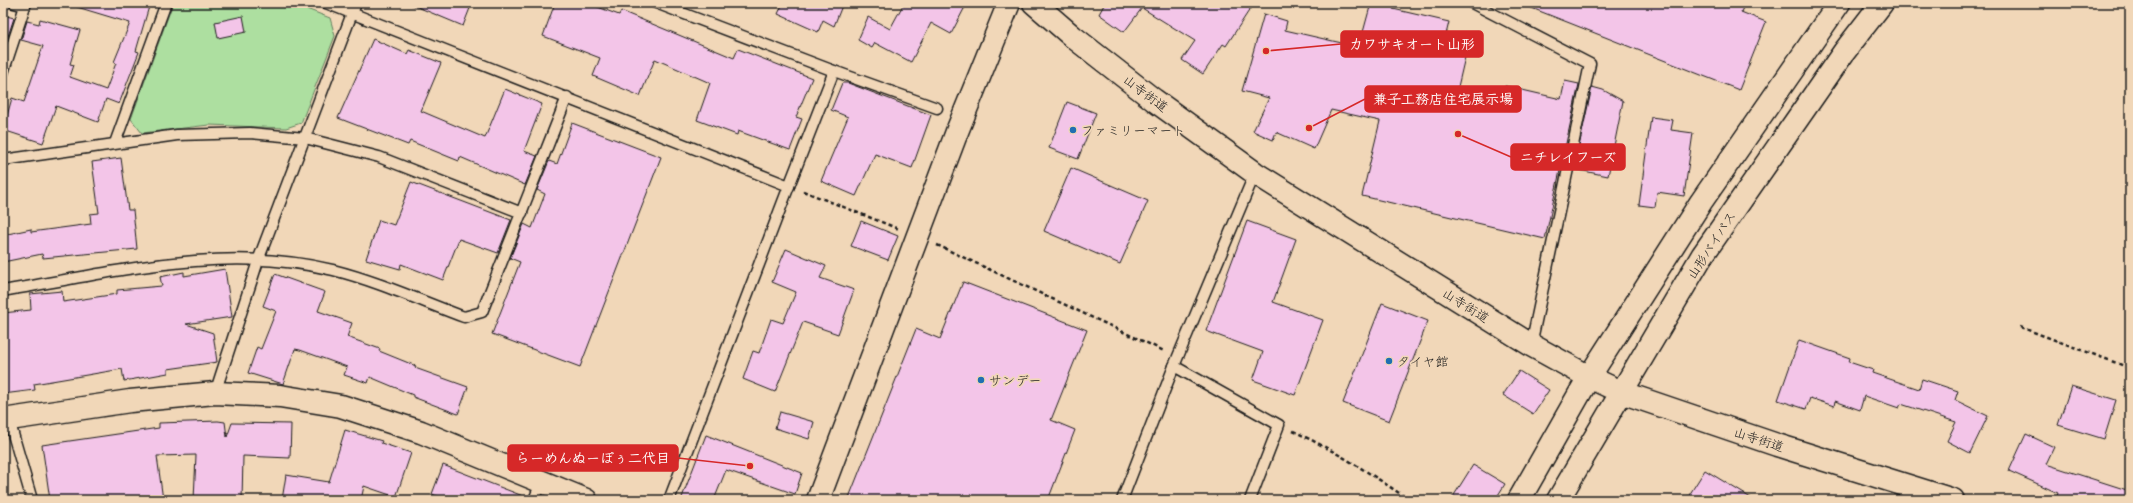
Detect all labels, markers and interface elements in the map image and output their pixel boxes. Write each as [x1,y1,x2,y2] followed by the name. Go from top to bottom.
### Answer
[1341,31,1483,57] callout: カワサキオート山形
[1349,36,1475,53] text: カワサキオート山形
[1120,72,1171,116] street label: 山寺街道
[1365,86,1521,112] callout: 兼子工務店住宅展示場
[1373,91,1513,108] text: 兼子工務店住宅展示場
[1081,123,1185,139] place label: ファミリーマート
[1068,125,1078,135] marker: ファミリーマート
[1511,144,1625,170] callout: ニチレイフーズ
[1520,149,1616,166] text: ニチレイフーズ
[1684,209,1740,283] street label: 山形バイパス
[1439,285,1492,326] street label: 山寺街道
[1397,354,1448,370] place label: タイヤ館
[1384,356,1394,366] marker: タイヤ館
[989,373,1042,389] place label: サンデー
[976,375,986,385] marker: サンデー
[1731,424,1786,456] street label: 山寺街道
[508,445,678,471] callout: らーめんぬーぼぅ二代目
[516,450,670,467] text: らーめんぬーぼぅ二代目

